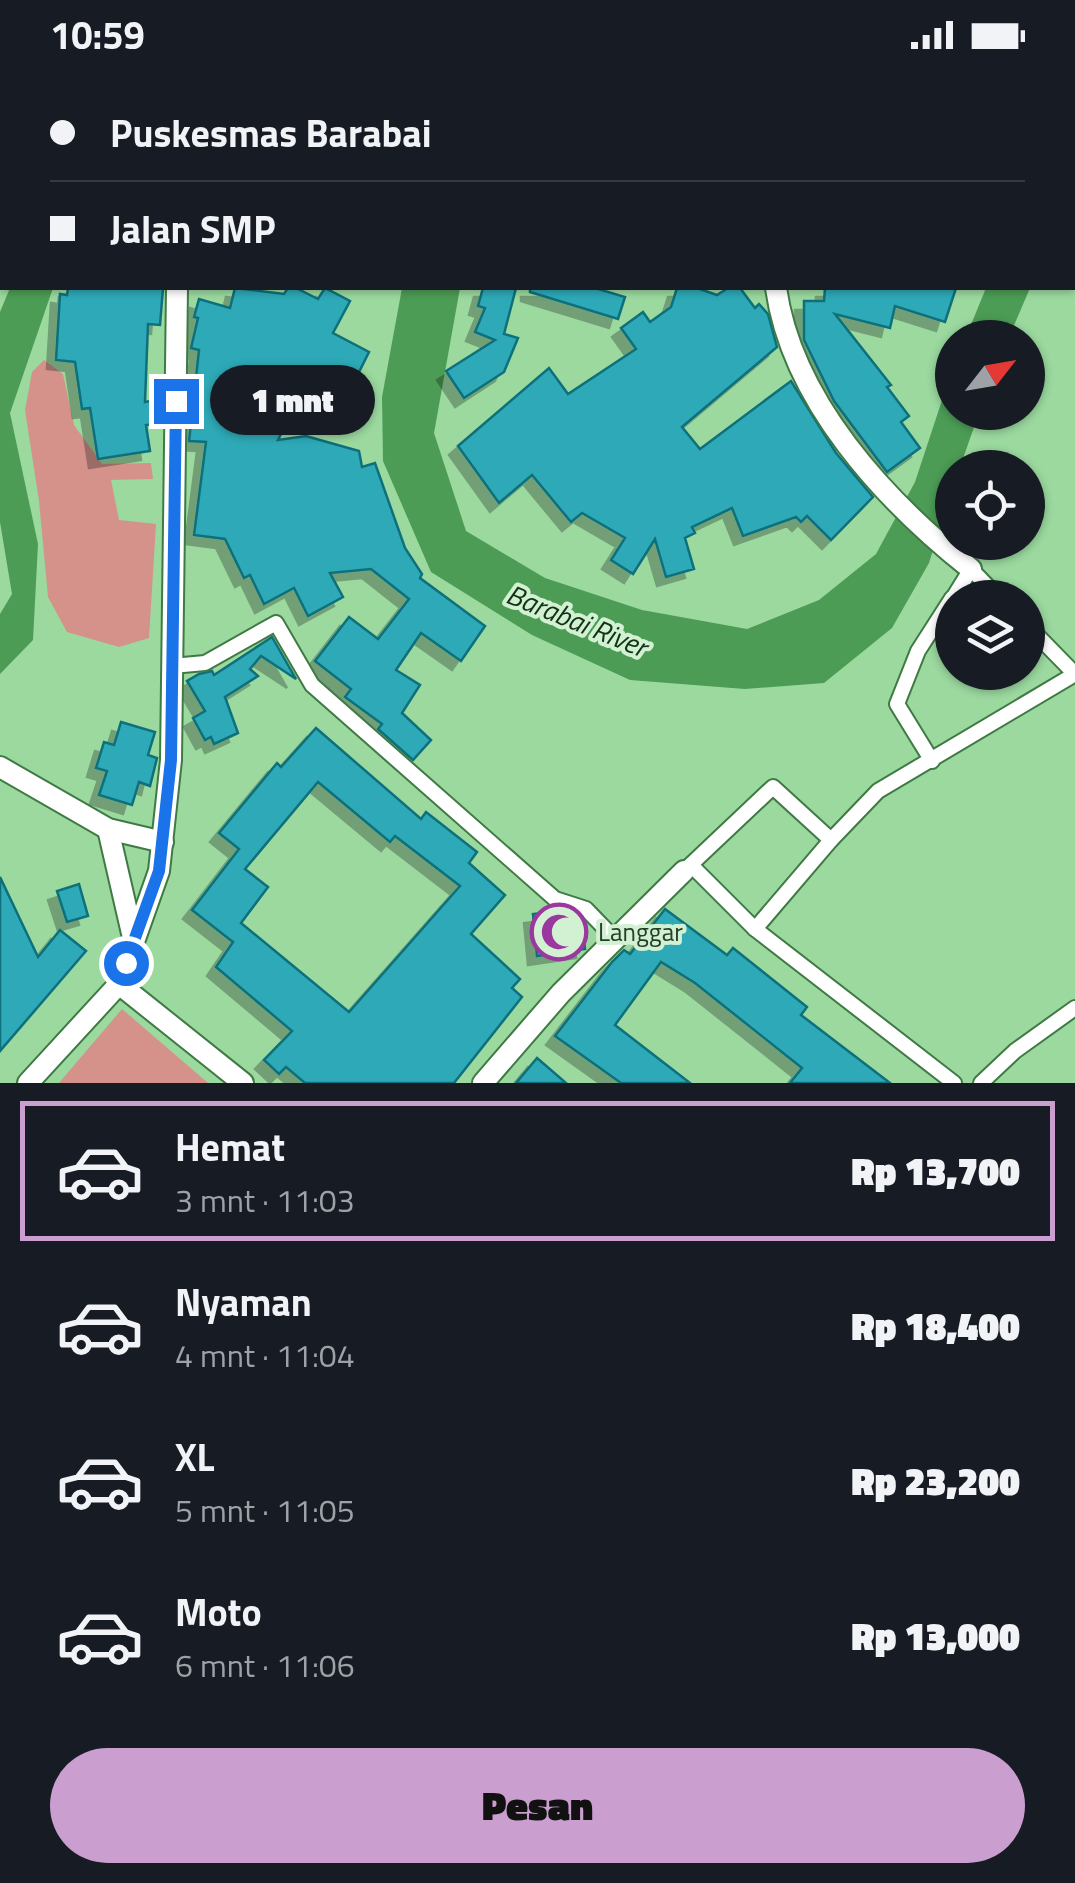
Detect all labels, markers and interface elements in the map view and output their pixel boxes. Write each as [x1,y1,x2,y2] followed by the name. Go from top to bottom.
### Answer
[50,6,145,64] text: 10:59
[110,104,431,162] text: Puskesmas Barabai
[110,200,276,258] text: Jalan SMP
[935,320,1045,430] north arrow
[935,320,1045,690] map controls
[211,366,376,436] callout: 1 mnt
[251,376,334,424] text: 1 mnt
[154,379,199,424] route end
[935,450,1045,560] button: locate
[500,572,657,669] water label: Barabai River
[935,580,1045,690] button: layers
[529,902,589,962] mosque icon: Langgar
[598,913,683,951] place label: Langgar
[104,941,149,986] route start
[175,1118,285,1176] text: Hemat
[55,1126,145,1216] icon: car
[851,1142,1020,1200] text: Rp 13,700
[175,1176,355,1224] text: 3 mnt · 11:03
[175,1273,312,1331] text: Nyaman
[55,1281,145,1371] icon: car
[851,1297,1020,1355] text: Rp 18,400
[175,1331,355,1379] text: 4 mnt · 11:04
[175,1428,215,1486] text: XL
[55,1436,145,1526] icon: car
[851,1452,1020,1510] text: Rp 23,200
[175,1486,355,1534] text: 5 mnt · 11:05
[175,1583,262,1641] text: Moto
[55,1591,145,1681] icon: car
[851,1607,1020,1665] text: Rp 13,000
[175,1641,355,1689] text: 6 mnt · 11:06
[50,1748,1025,1863] button: Pesan

